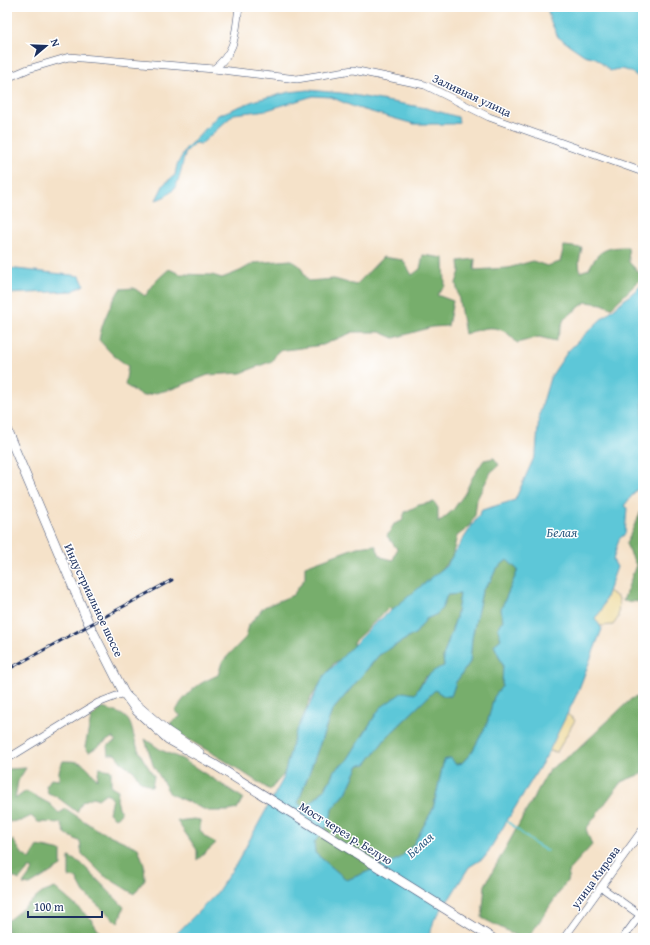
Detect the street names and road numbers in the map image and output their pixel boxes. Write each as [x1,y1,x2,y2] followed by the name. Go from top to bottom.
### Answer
[430,69,515,121] street label: Заливная улица
[60,541,128,660] street label: Индустриальное шоссе
[296,797,396,869] street label: Мост через р. Белую
[566,842,624,913] street label: улица Кирова

